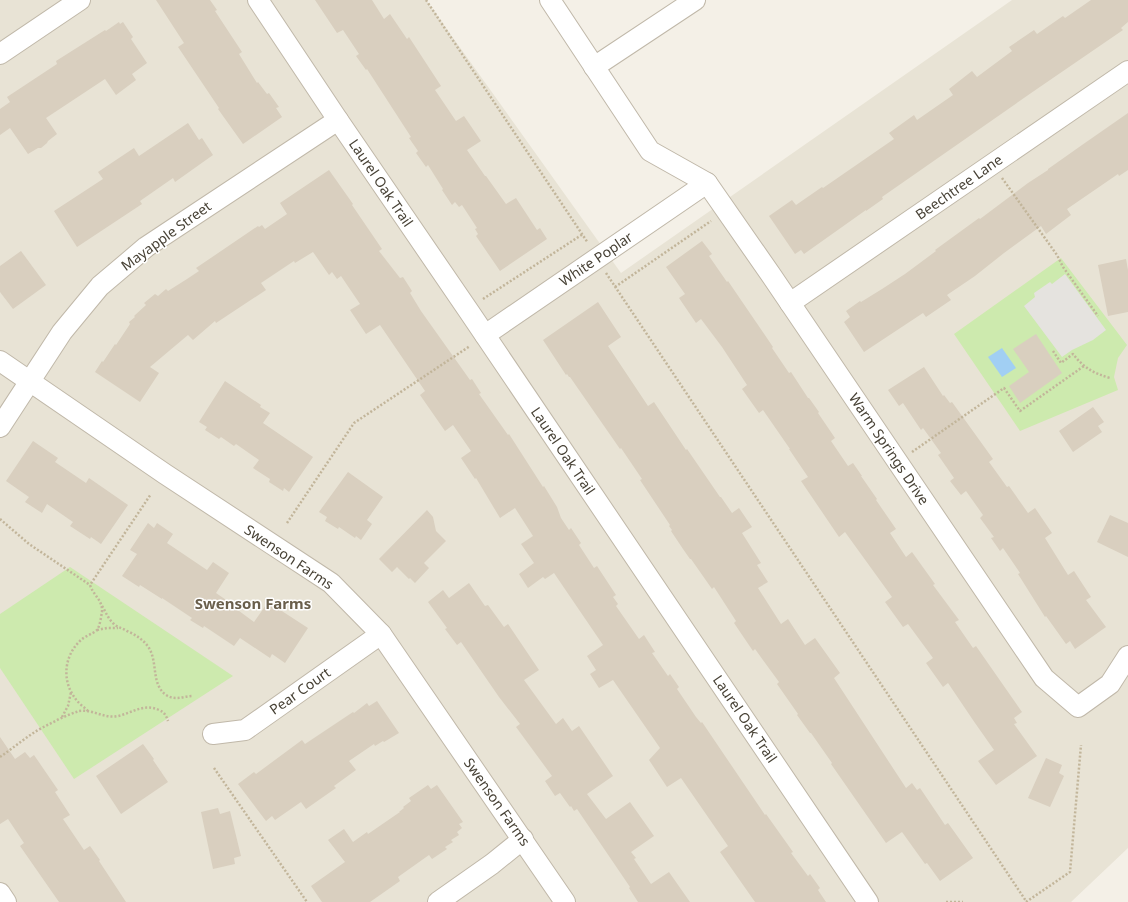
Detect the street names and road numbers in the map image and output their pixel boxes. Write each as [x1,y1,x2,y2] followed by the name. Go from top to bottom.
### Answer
[345,135,418,230] street label: Laurel Oak Trail
[911,150,1006,224] street label: Beechtree Lane
[117,196,215,275] street label: Mayapple Street
[555,227,636,290] street label: White Poplar
[845,389,934,508] street label: Warm Springs Drive
[527,403,600,498] street label: Laurel Oak Trail
[241,520,338,594] street label: Swenson Farms
[265,663,334,719] street label: Pear Court
[709,671,782,766] street label: Laurel Oak Trail
[460,754,535,850] street label: Swenson Farms

